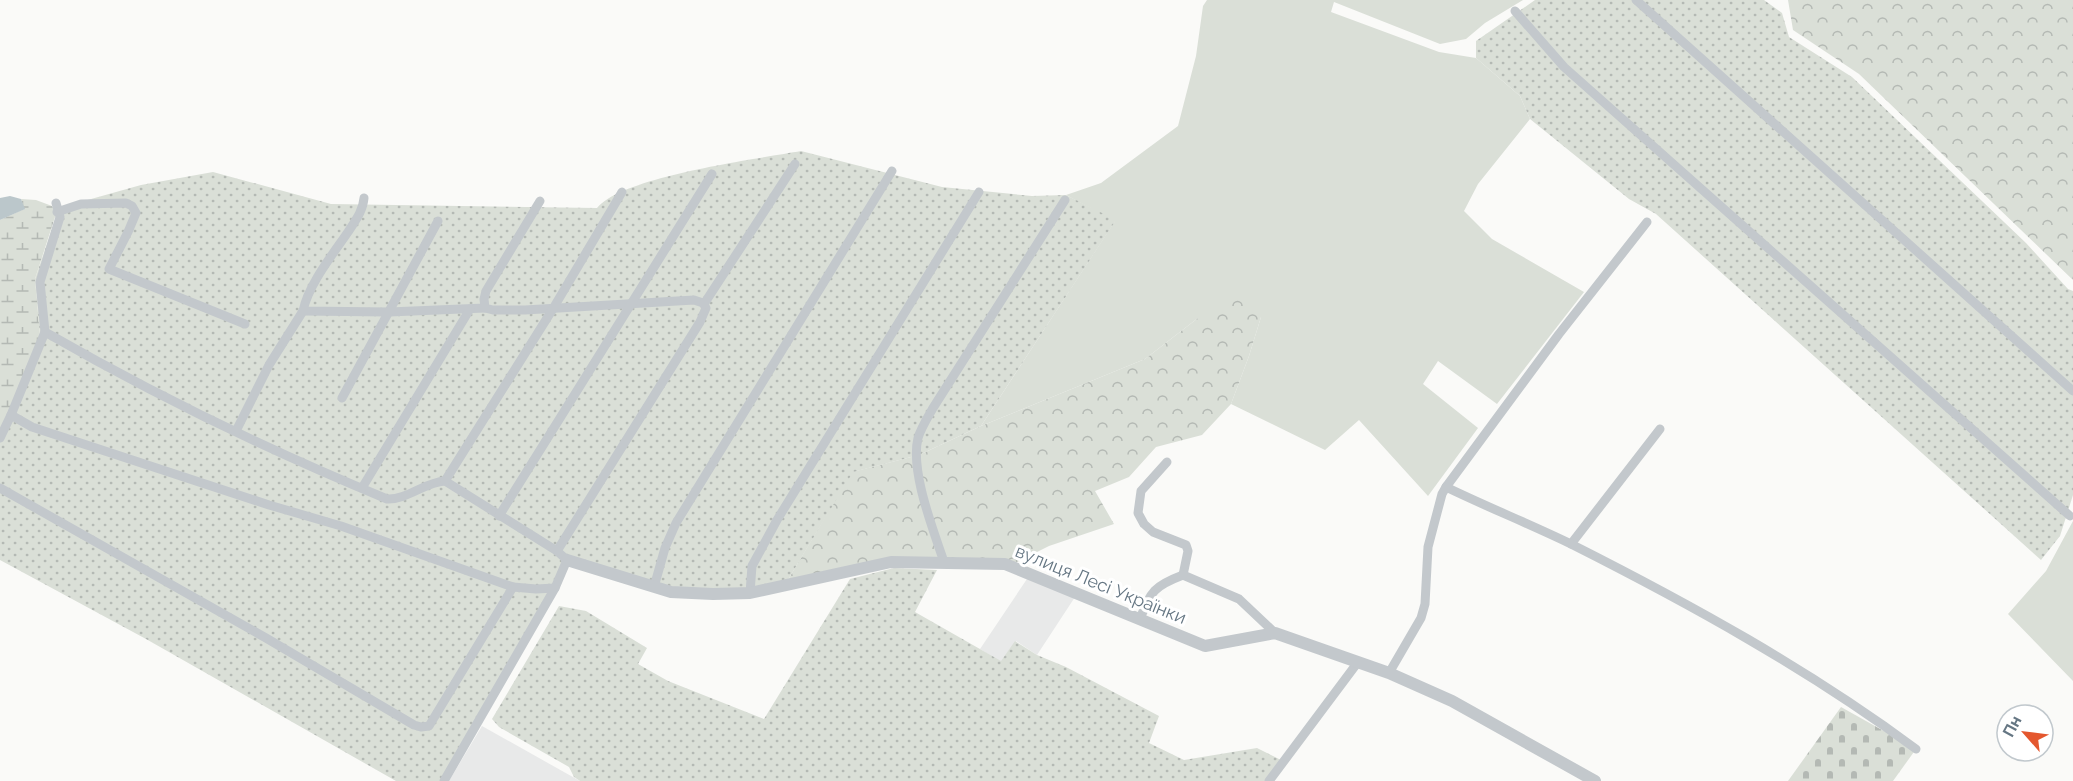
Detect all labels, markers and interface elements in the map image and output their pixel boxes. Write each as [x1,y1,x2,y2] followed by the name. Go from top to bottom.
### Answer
[1012,540,1190,628] street label: вулиця Лесі Українки
[1995,703,2055,763] north arrow
[1999,712,2026,740] text: Пн

